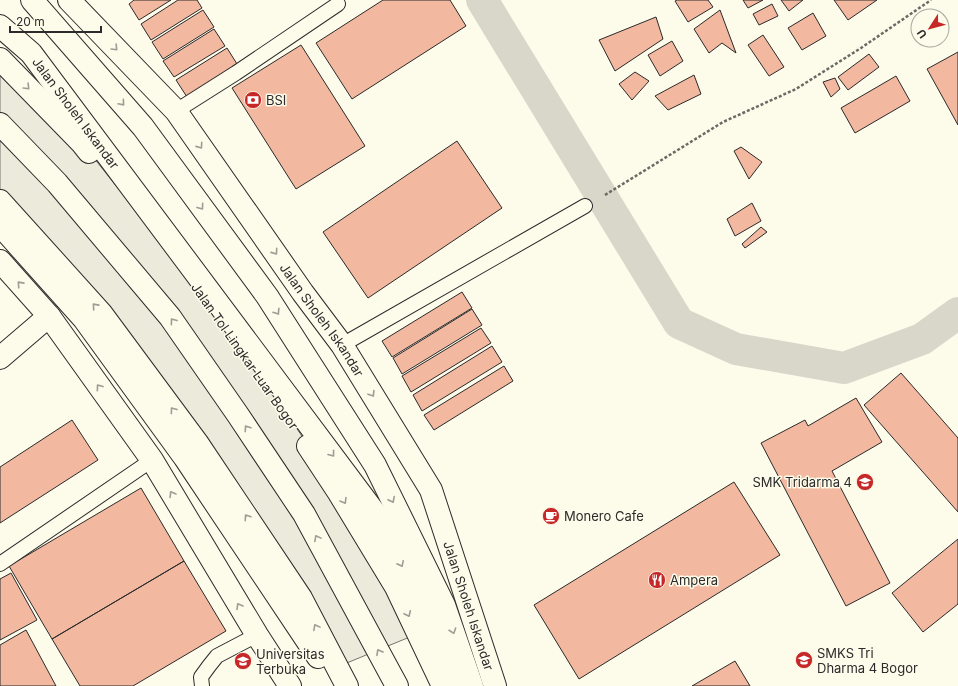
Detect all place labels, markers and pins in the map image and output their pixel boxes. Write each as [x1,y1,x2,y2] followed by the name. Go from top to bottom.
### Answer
[243,90,263,110] bank icon: BSI
[266,92,286,108] place label: BSI
[855,472,875,492] school or university icon: SMK Tridarma 4
[753,474,852,490] place label: SMK Tridarma 4
[541,506,561,526] cafe icon: Monero Cafe
[564,508,644,524] place label: Monero Cafe
[647,570,667,590] restaurant icon: Ampera
[670,572,718,588] place label: Ampera
[817,645,918,676] place label: SMKS Tri Dharma 4 Bogor
[256,646,325,677] place label: Universitas Terbuka
[794,650,814,670] school or university icon: SMKS Tri Dharma 4 Bogor
[233,651,253,671] school or university icon: Universitas Terbuka

